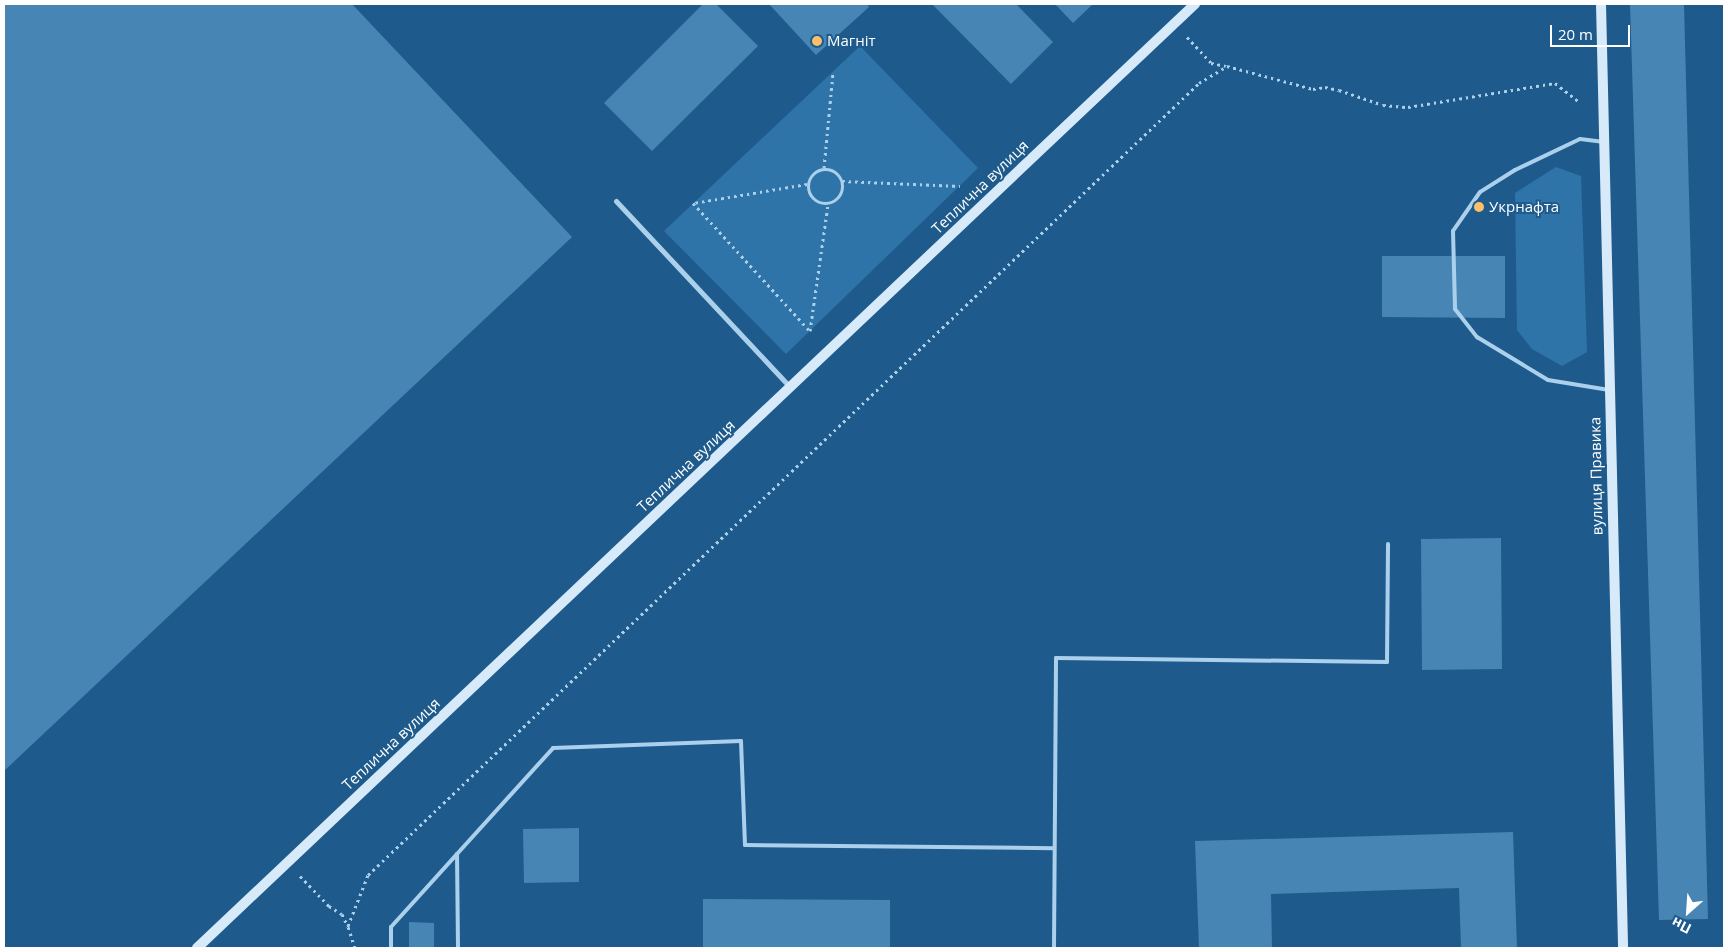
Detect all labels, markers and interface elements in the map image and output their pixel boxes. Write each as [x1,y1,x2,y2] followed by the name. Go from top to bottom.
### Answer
[1553,15,1633,47] scale bar
[1558,24,1593,44] text: 20 m
[827,32,876,50] place label: Магніт
[811,35,823,47] marker: Магніт
[928,136,1032,238] street label: Теплична вулиця
[1489,198,1559,216] place label: Укрнафта
[1473,201,1485,213] marker: Укрнафта
[633,416,739,516] street label: Теплична вулиця
[1586,417,1606,535] street label: вулиця Правика
[338,694,444,794] street label: Теплична вулиця
[1663,887,1713,937] north arrow
[1668,913,1694,939] text: Пн

